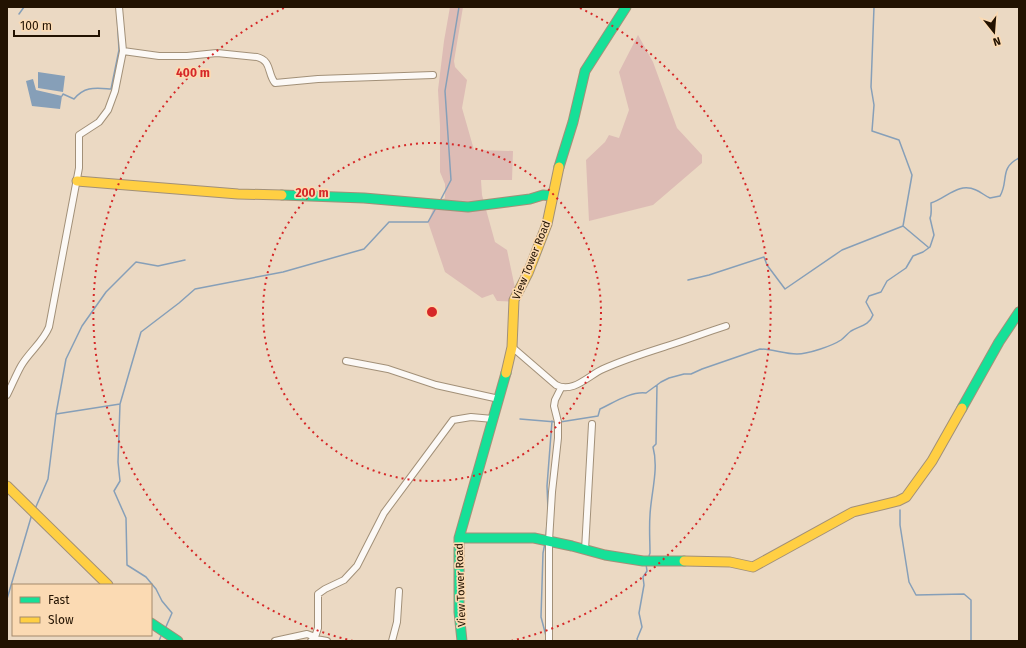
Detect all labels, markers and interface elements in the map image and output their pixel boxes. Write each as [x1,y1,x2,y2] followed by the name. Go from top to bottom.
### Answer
[14,12,99,38] scale bar
[974,12,1014,52] north arrow
[20,19,52,33] text: 100 m
[991,34,1002,48] text: N
[176,66,210,80] text: 400 m
[295,186,329,200] text: 200 m
[510,219,553,302] street label: View Tower Road
[425,305,439,319] centre of rings
[453,543,468,627] street label: View Tower Road
[12,584,152,636] legend
[48,593,70,607] text: Fast
[48,613,74,627] text: Slow

